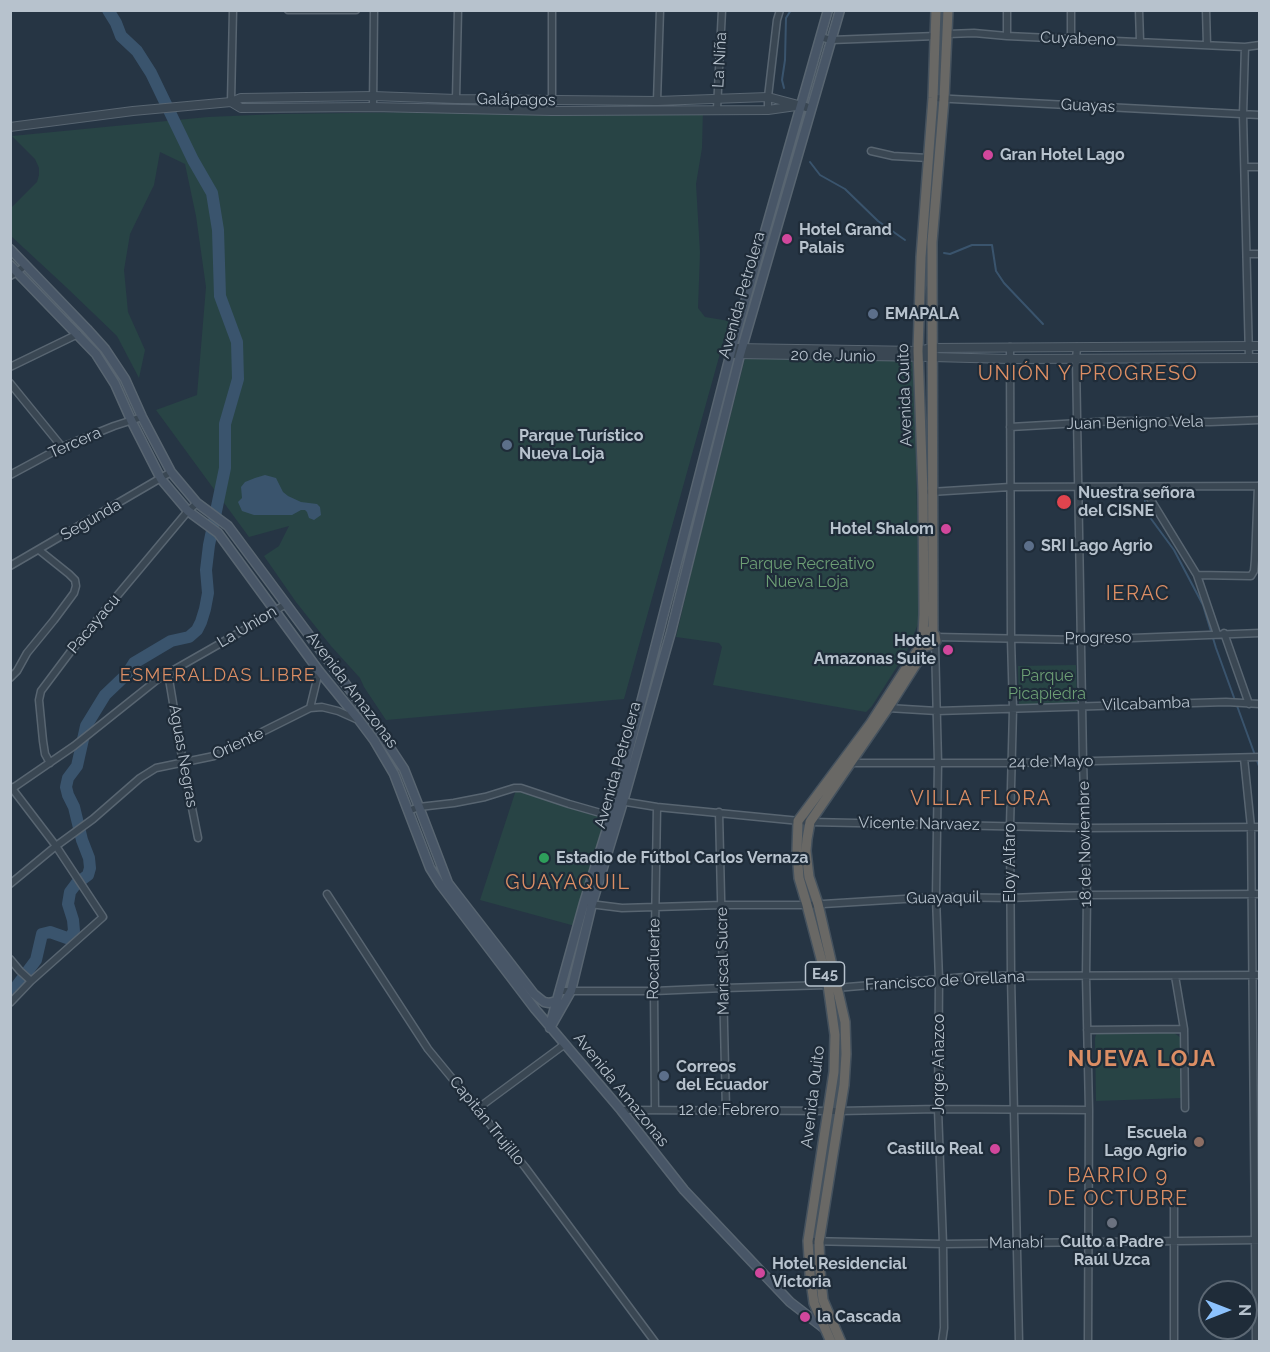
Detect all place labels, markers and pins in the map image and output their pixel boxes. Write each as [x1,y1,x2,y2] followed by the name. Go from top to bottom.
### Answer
[1000,145,1125,165] place label: Gran Hotel Lago
[981,148,995,162] marker: Gran Hotel Lago
[799,220,892,258] place label: Hotel Grand Palais
[780,232,794,246] marker: Hotel Grand Palais
[885,304,959,324] place label: EMAPALA
[866,307,880,321] marker: EMAPALA
[519,426,643,464] place label: Parque Turístico Nueva Loja
[500,438,514,452] marker: Parque Turístico Nueva Loja
[1078,483,1195,521] place label: Nuestra señora del CISNE
[1055,493,1073,511] marker: Nuestra señora del CISNE
[830,519,934,539] place label: Hotel Shalom
[939,522,953,536] marker: Hotel Shalom
[1041,536,1153,556] place label: SRI Lago Agrio
[1022,539,1036,553] marker: SRI Lago Agrio
[814,631,936,669] place label: Hotel Amazonas Suite
[941,643,955,657] marker: Hotel Amazonas Suite
[556,848,808,868] place label: Estadio de Fútbol Carlos Vernaza
[537,851,551,865] marker: Estadio de Fútbol Carlos Vernaza
[676,1057,769,1095] place label: Correos del Ecuador
[657,1069,671,1083] marker: Correos del Ecuador
[1104,1123,1187,1161] place label: Escuela Lago Agrio
[1192,1135,1206,1149] marker: Escuela Lago Agrio
[887,1139,983,1159] place label: Castillo Real
[988,1142,1002,1156] marker: Castillo Real
[1105,1216,1119,1230] marker: Culto a Padre Raúl Uzca
[1060,1232,1164,1270] place label: Culto a Padre Raúl Uzca
[772,1254,907,1292] place label: Hotel Residencial Victoria
[753,1266,767,1280] marker: Hotel Residencial Victoria
[817,1307,901,1327] place label: la Cascada
[798,1310,812,1324] marker: la Cascada

